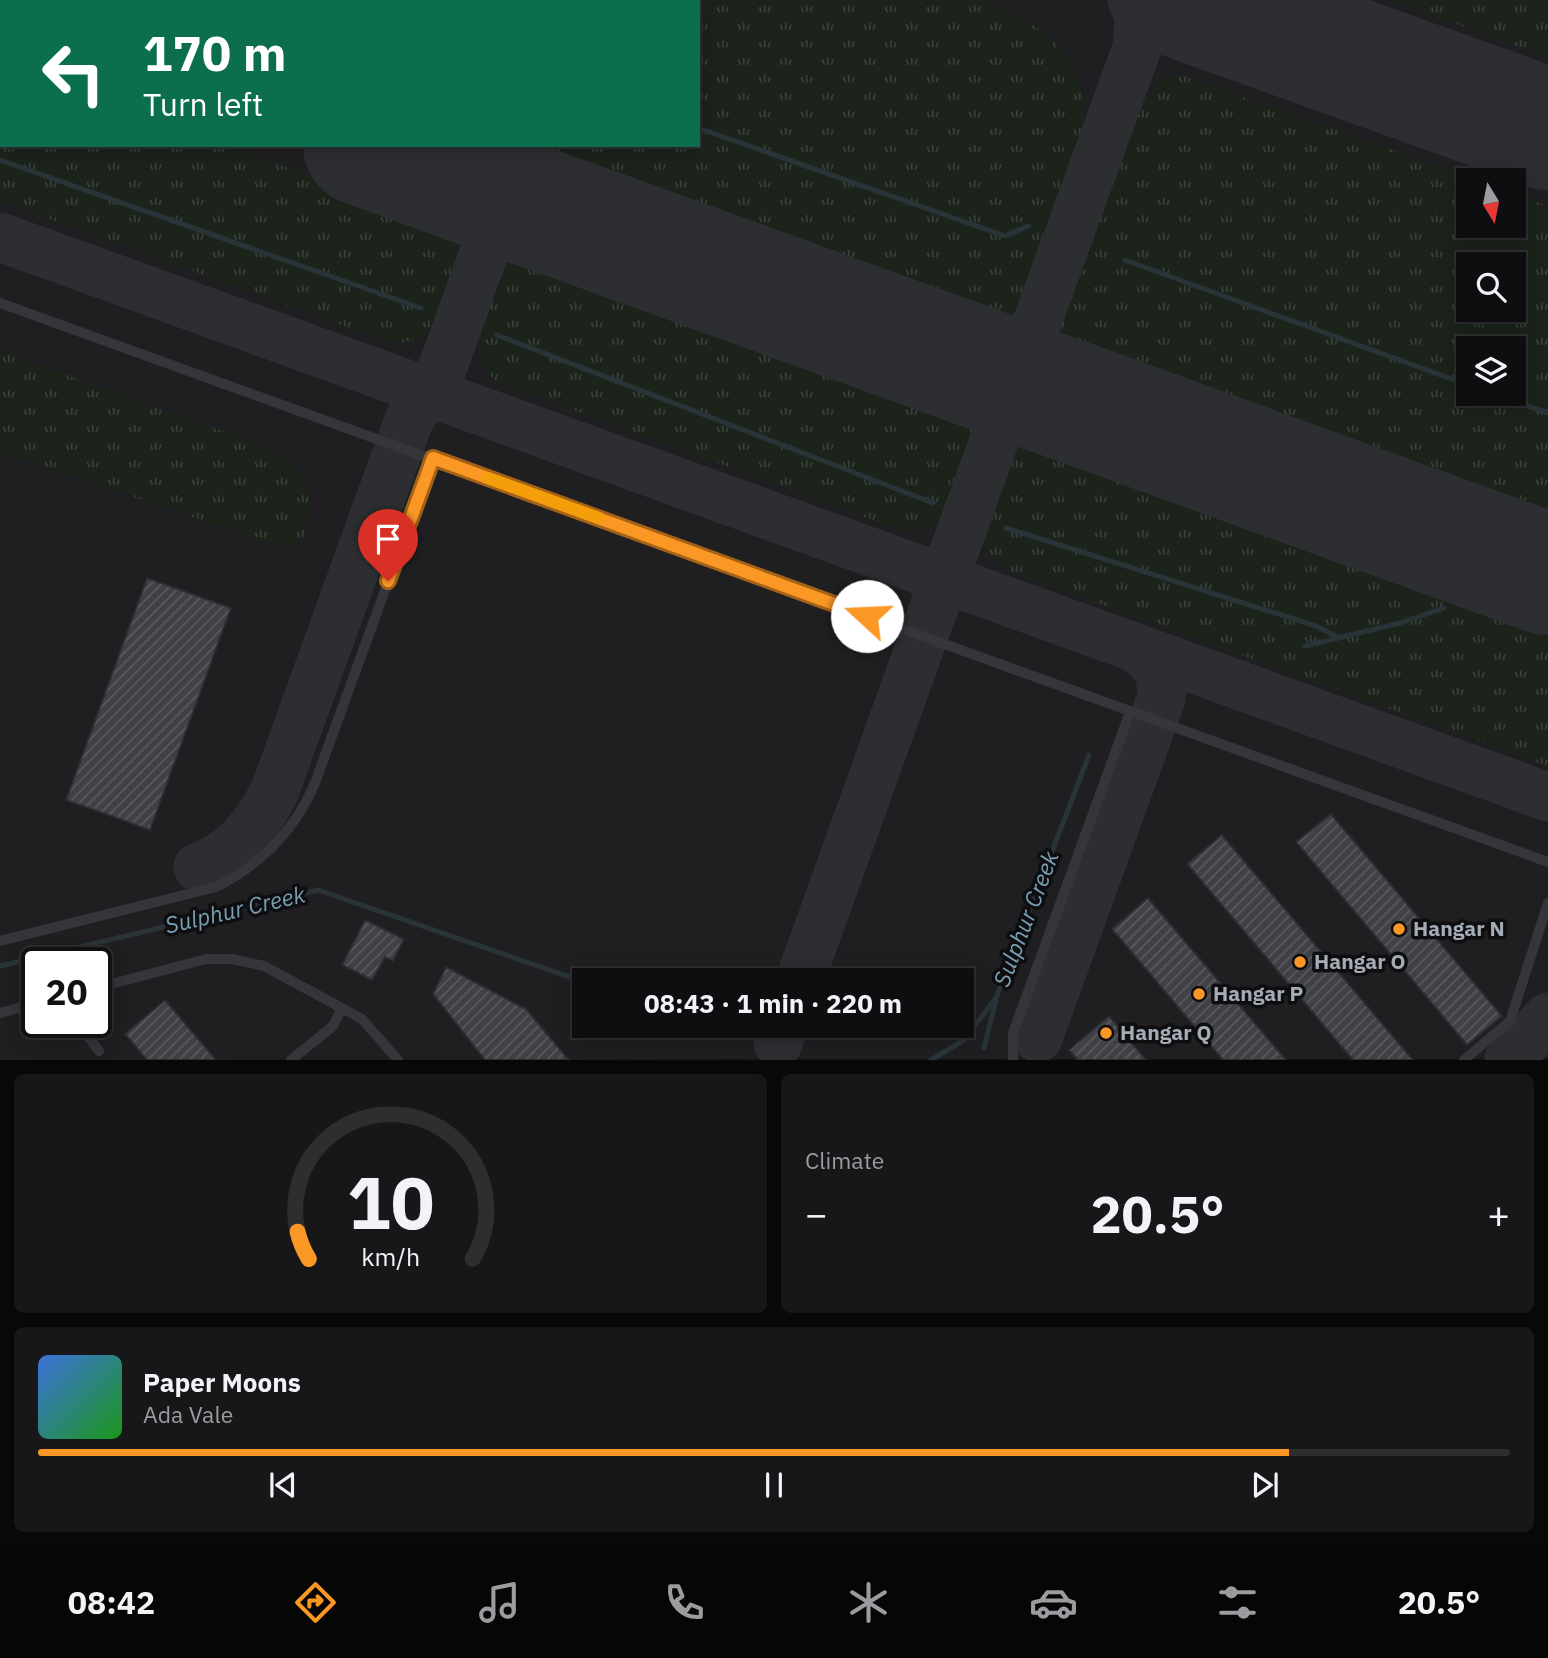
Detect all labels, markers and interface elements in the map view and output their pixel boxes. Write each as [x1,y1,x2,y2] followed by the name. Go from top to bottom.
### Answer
[143,21,287,84] text: 170 m
[28,28,119,119] icon: left
[143,83,263,125] text: Turn left
[1456,168,1526,238] north arrow
[1456,168,1526,406] map controls
[1456,252,1526,322] button: search
[1456,336,1526,406] button: layers
[358,509,418,581] pin
[369,520,407,558] icon: arrive
[830,579,904,653] position arrow
[985,846,1065,991] water label: Sulphur Creek
[162,878,309,940] water label: Sulphur Creek
[1413,914,1505,942] place label: Hangar N
[1391,921,1407,937] marker: Hangar N
[21,947,112,1038] speed limit sign: 20
[1314,947,1406,975] place label: Hangar O
[1292,954,1308,970] marker: Hangar O
[1213,979,1303,1007] place label: Hangar P
[644,986,902,1020] text: 08:43 · 1 min · 220 m
[1191,986,1207,1002] marker: Hangar P
[1120,1018,1212,1046] place label: Hangar Q
[1098,1025,1114,1041] marker: Hangar Q
[805,1145,884,1175] text: Climate
[347,1155,434,1250] text: 10
[1090,1180,1225,1247] text: 20.5°
[805,1189,828,1238] text: −
[1487,1189,1510,1238] text: +
[361,1240,420,1273] text: km/h
[143,1365,301,1399] text: Paper Moons
[143,1399,233,1429] text: Ada Vale
[264,1466,302,1504] icon: previous
[755,1466,793,1504] icon: pause
[1246,1466,1284,1504] icon: next
[291,1578,340,1627] icon: directions
[475,1578,524,1627] icon: music
[660,1578,709,1627] icon: phone
[844,1578,893,1627] icon: climate
[1029,1578,1078,1627] icon: car
[1213,1578,1262,1627] icon: filters
[68,1581,155,1623] text: 08:42
[1398,1581,1480,1623] text: 20.5°

